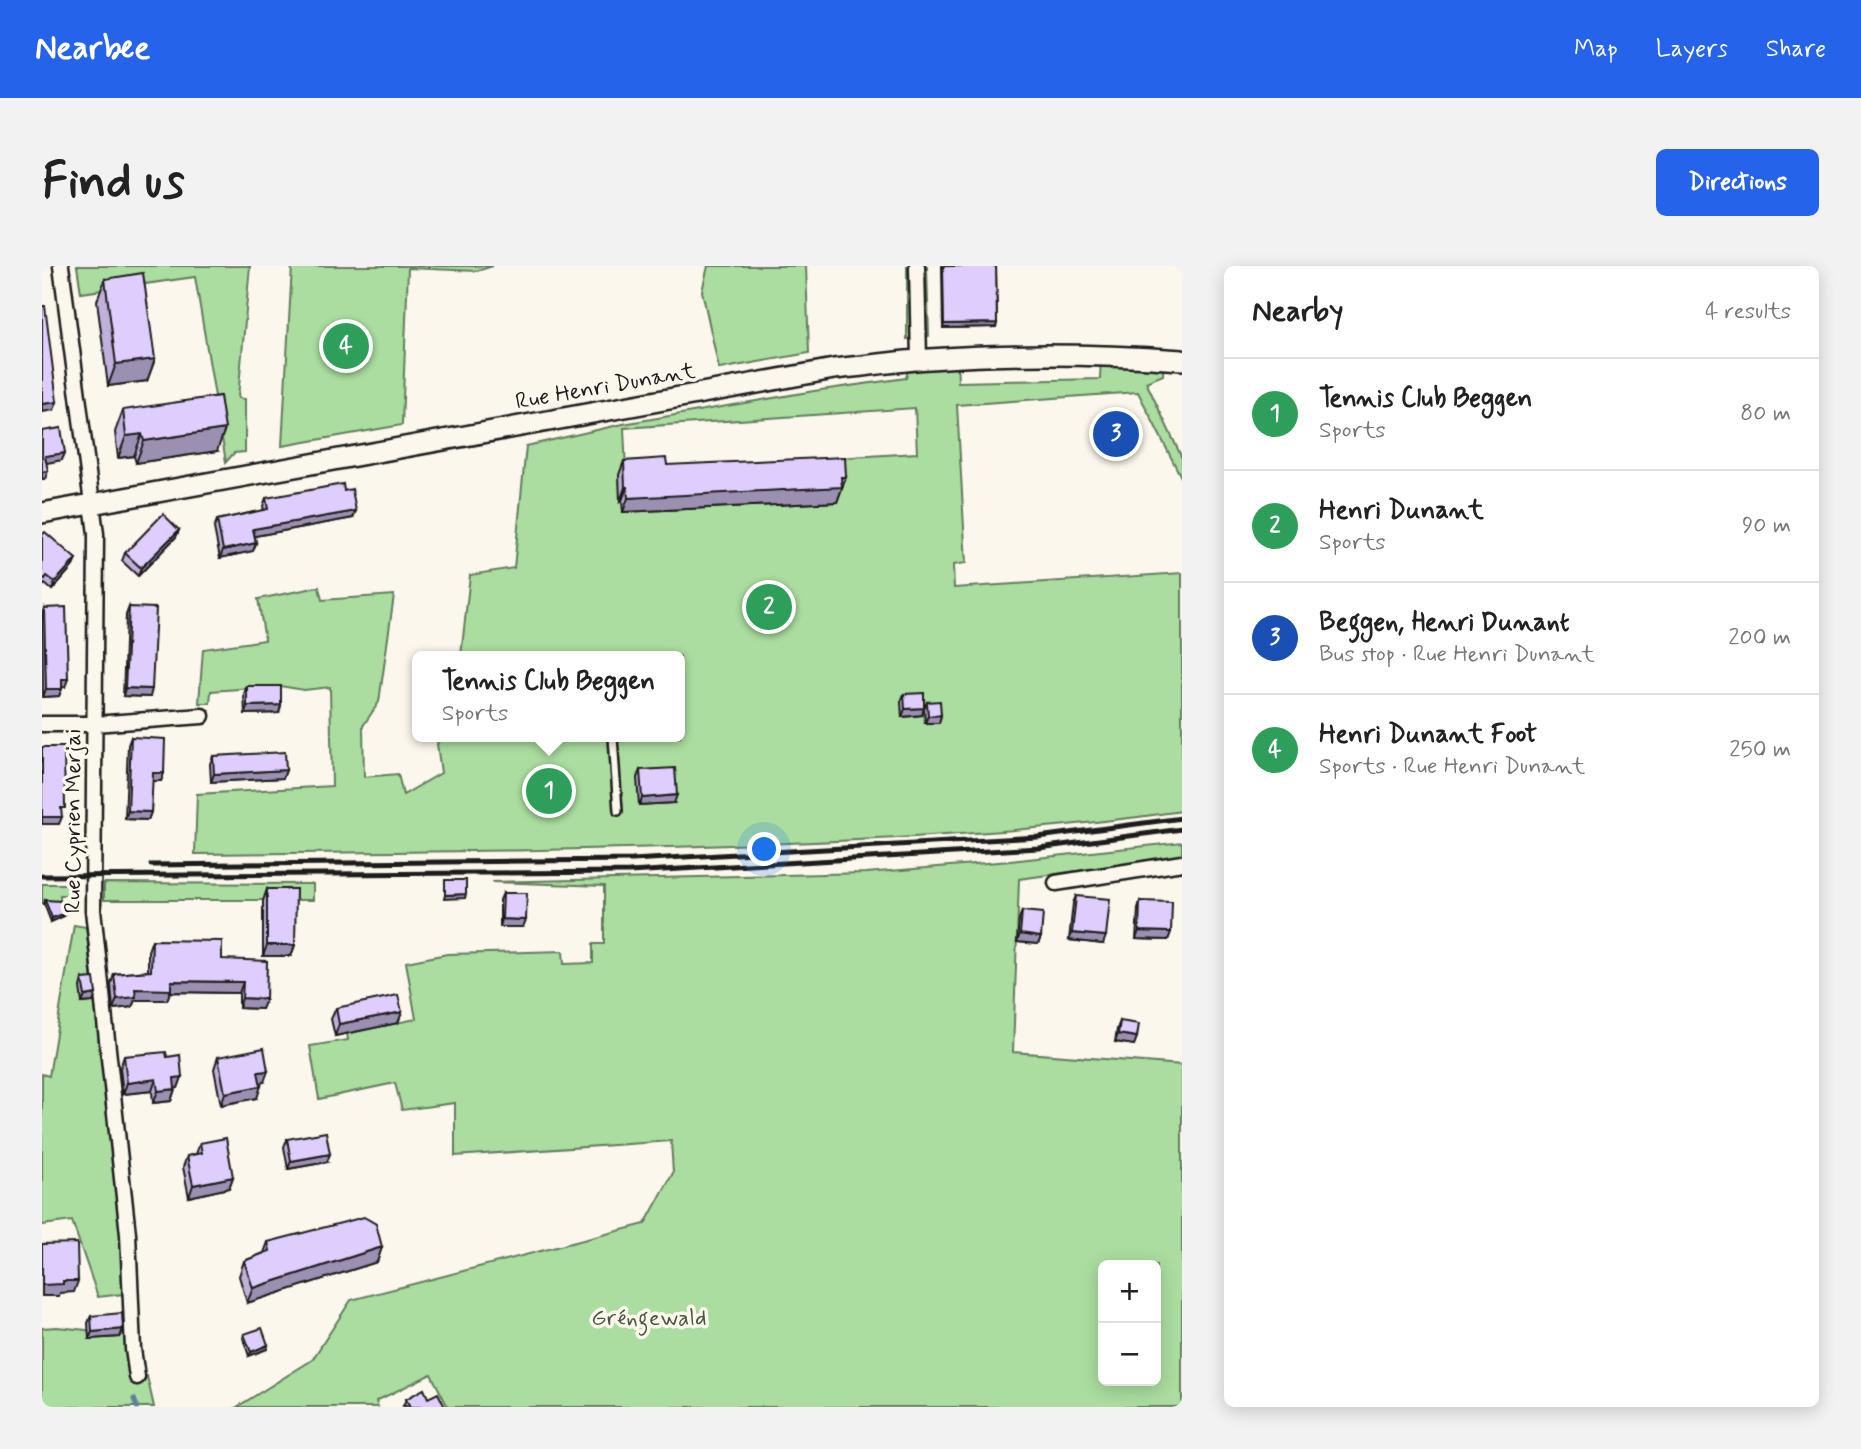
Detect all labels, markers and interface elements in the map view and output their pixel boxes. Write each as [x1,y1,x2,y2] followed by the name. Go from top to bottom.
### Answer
[35,27,150,71] text: Nearbee
[1574,34,1618,65] text: Map
[1656,34,1728,65] text: Layers
[1766,34,1826,65] text: Share
[1656,149,1819,216] button: Directions
[42,150,185,215] text: Find us
[1252,292,1343,331] text: Nearby
[1705,297,1791,327] text: 4 results
[323,320,369,372] pin: 4
[513,356,698,418] street label: Rue Henri Dunant
[1319,382,1533,416] text: Tennis Club Beggen
[1270,399,1280,429] text: 1
[1740,399,1791,429] text: 80 m
[1093,408,1139,460] pin: 3
[1319,416,1386,446] text: Sports
[1319,494,1484,528] text: Henri Dunant
[1269,511,1281,541] text: 2
[1742,511,1791,541] text: 90 m
[1319,528,1386,558] text: Sports
[746,581,792,633] pin: 2
[1319,606,1570,640] text: Beggen, Henri Dunant
[1270,623,1280,653] text: 3
[1728,623,1791,653] text: 200 m
[1319,640,1595,670] text: Bus stop · Rue Henri Dunant
[412,651,685,742] popup
[442,665,655,699] text: Tennis Club Beggen
[442,699,508,729] text: Sports
[1319,718,1537,752] text: Henri Dunant Foot
[59,729,89,913] street label: Rue Cyprien Merjai
[1268,735,1282,765] text: 4
[1729,735,1791,765] text: 250 m
[1319,752,1585,782] text: Sports · Rue Henri Dunant
[526,765,572,817] pin: 1
[747,832,781,866] your location
[1098,1260,1161,1386] map controls
[1098,1260,1161,1323] button: +
[591,1304,707,1336] park label: Gréngewald
[1098,1323,1161,1386] button: −

